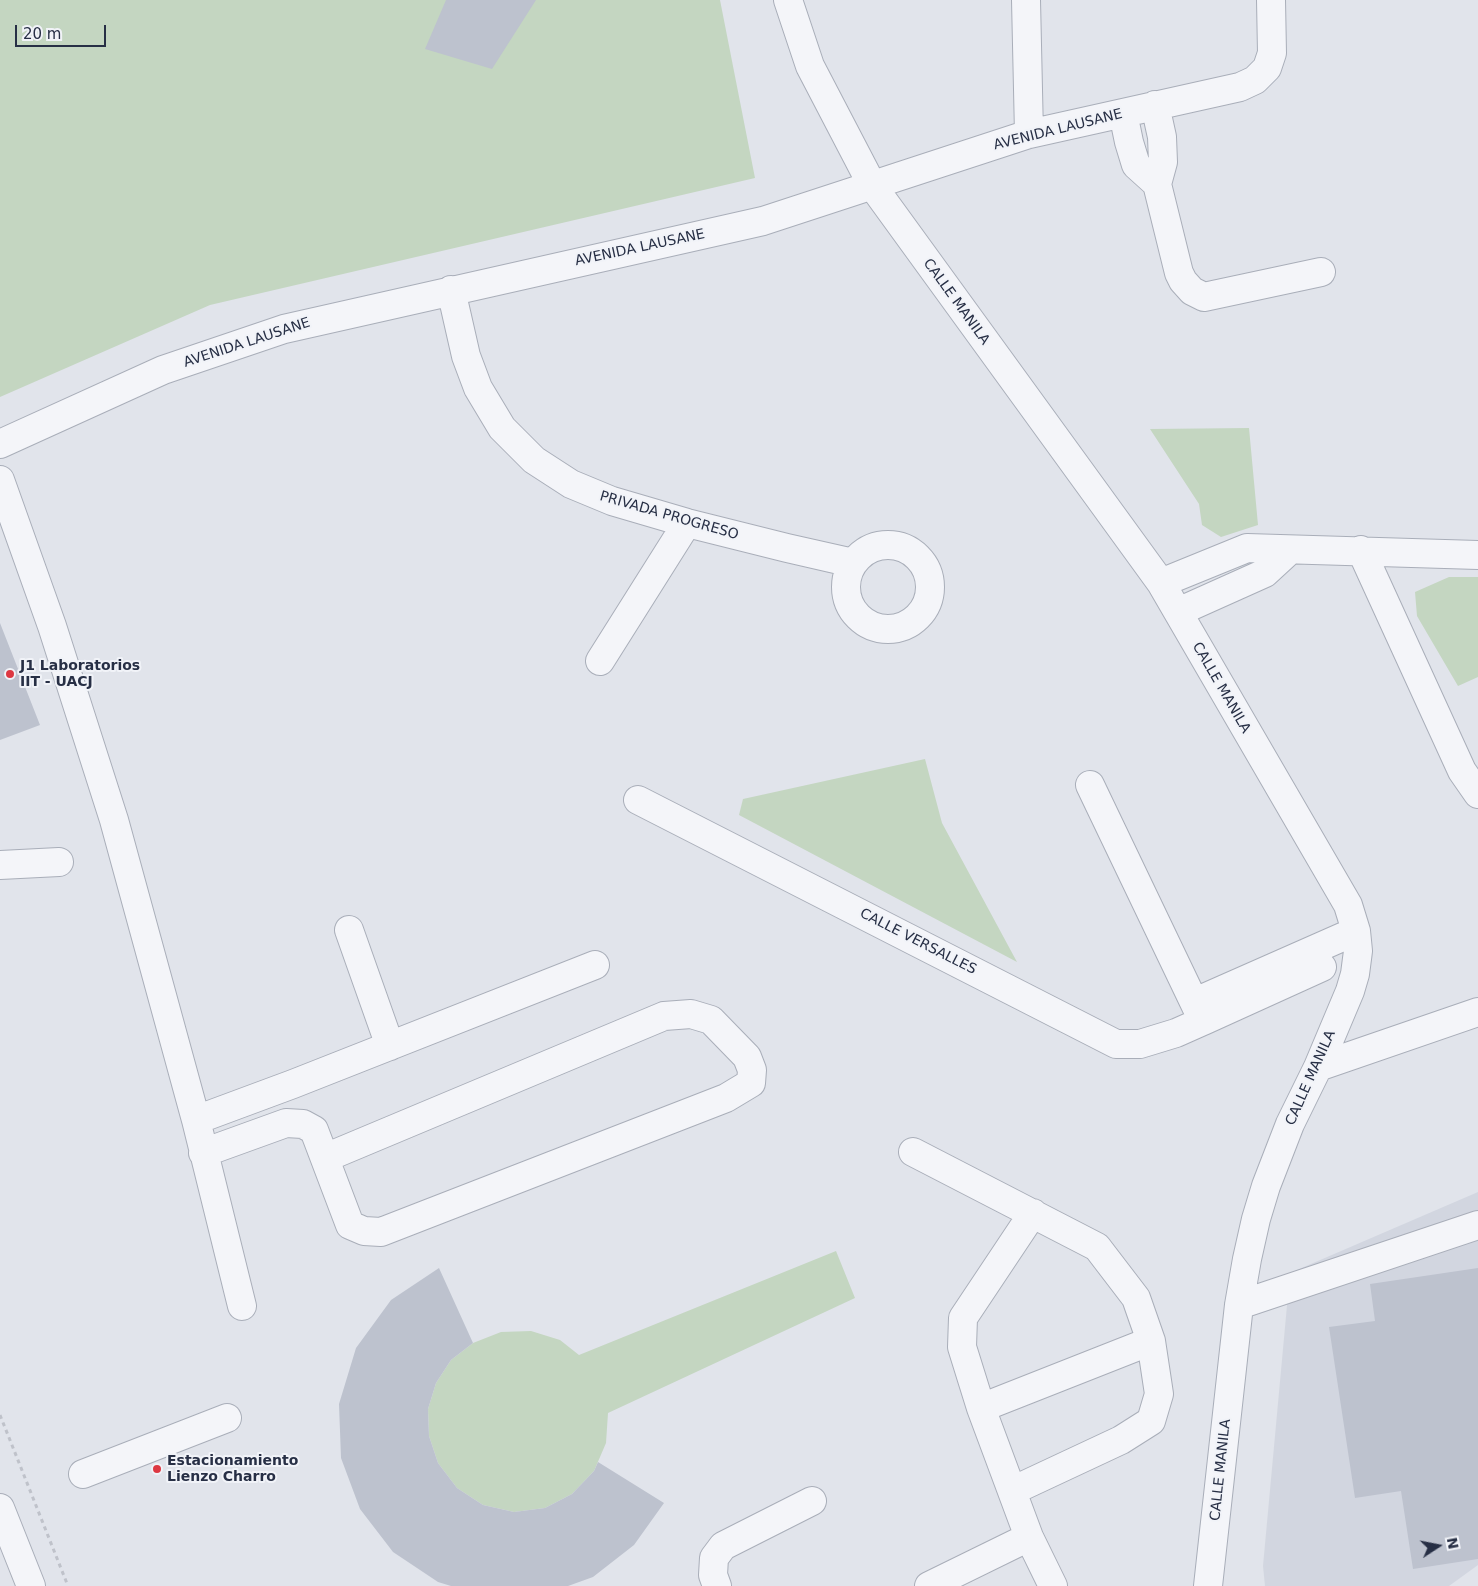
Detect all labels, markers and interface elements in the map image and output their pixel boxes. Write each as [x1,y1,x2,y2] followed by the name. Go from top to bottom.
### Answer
[18,15,109,47] scale bar
[23,25,61,43] text: 20 m
[992,106,1124,154] street label: AVENIDA LAUSANE
[574,226,706,270] street label: AVENIDA LAUSANE
[919,256,993,348] street label: CALLE MANILA
[182,315,312,371] street label: AVENIDA LAUSANE
[598,488,740,544] street label: PRIVADA PROGRESO
[1188,640,1254,736] street label: CALLE MANILA
[20,658,140,690] place label: J1 Laboratorios IIT - UACJ
[4,668,16,680] marker: J1 Laboratorios IIT - UACJ
[857,905,979,979] street label: CALLE VERSALLES
[1283,1028,1339,1128] street label: CALLE MANILA
[1207,1418,1235,1522] street label: CALLE MANILA
[167,1453,298,1485] place label: Estacionamiento Lienzo Charro
[151,1463,163,1475] marker: Estacionamiento Lienzo Charro
[1413,1521,1463,1571] north arrow
[1444,1536,1462,1550] text: N

